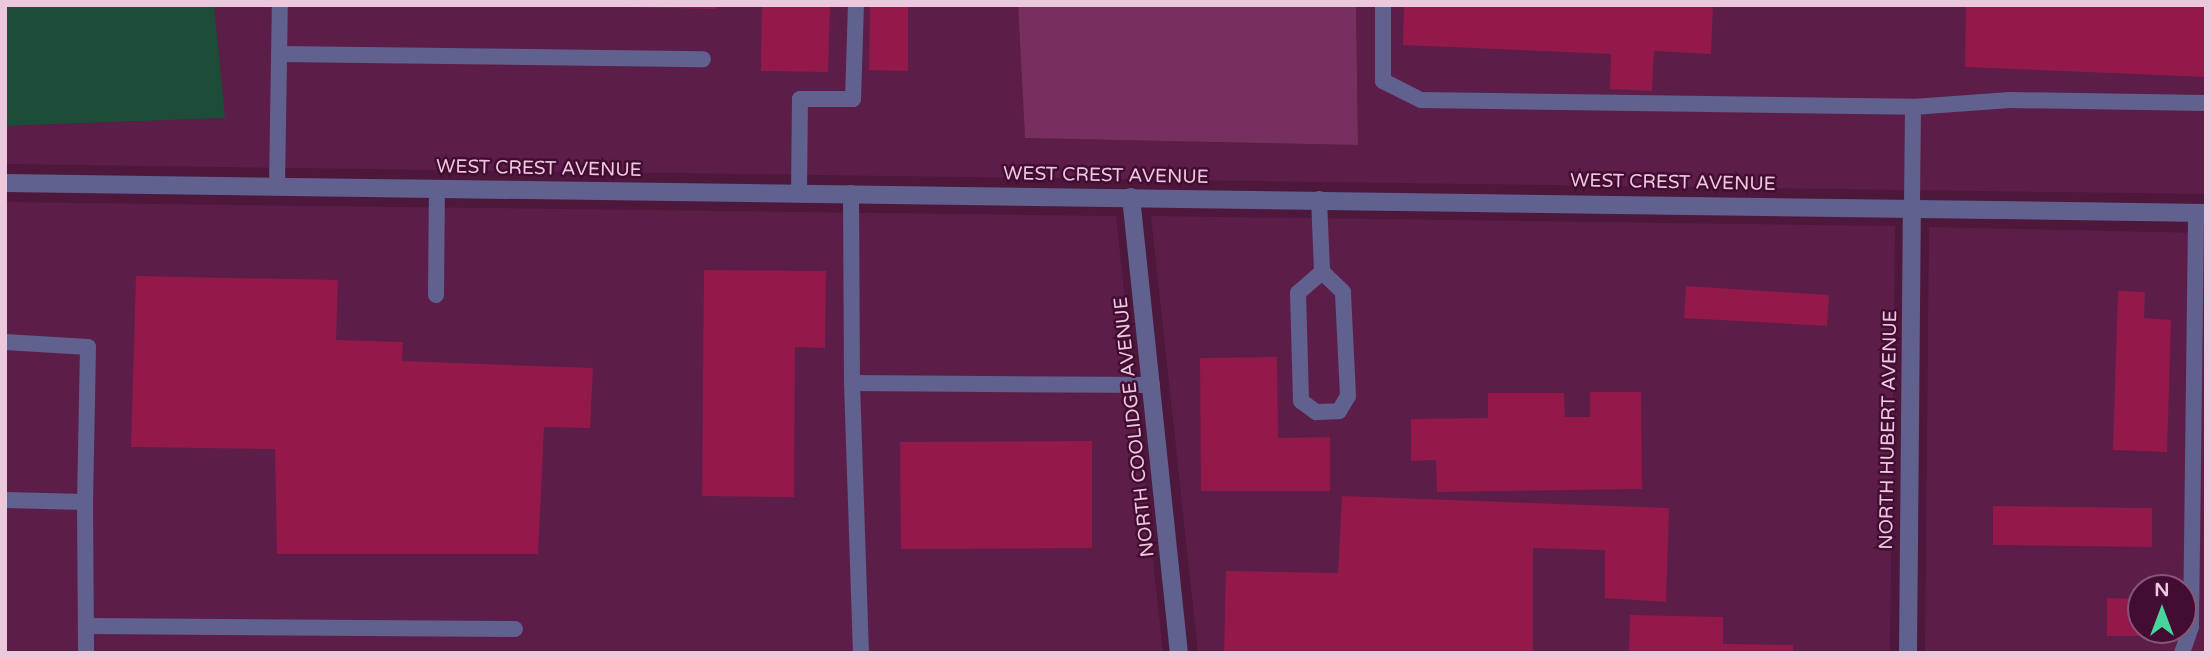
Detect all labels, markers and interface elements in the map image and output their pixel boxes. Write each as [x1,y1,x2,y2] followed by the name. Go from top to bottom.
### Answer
[436,156,642,182] street label: WEST CREST AVENUE
[1003,163,1209,189] street label: WEST CREST AVENUE
[1570,170,1776,196] street label: WEST CREST AVENUE
[1110,296,1160,558] street label: NORTH COOLIDGE AVENUE
[1876,310,1902,550] street label: NORTH HUBERT AVENUE
[2127,574,2197,644] north arrow
[2154,579,2170,601] text: N

